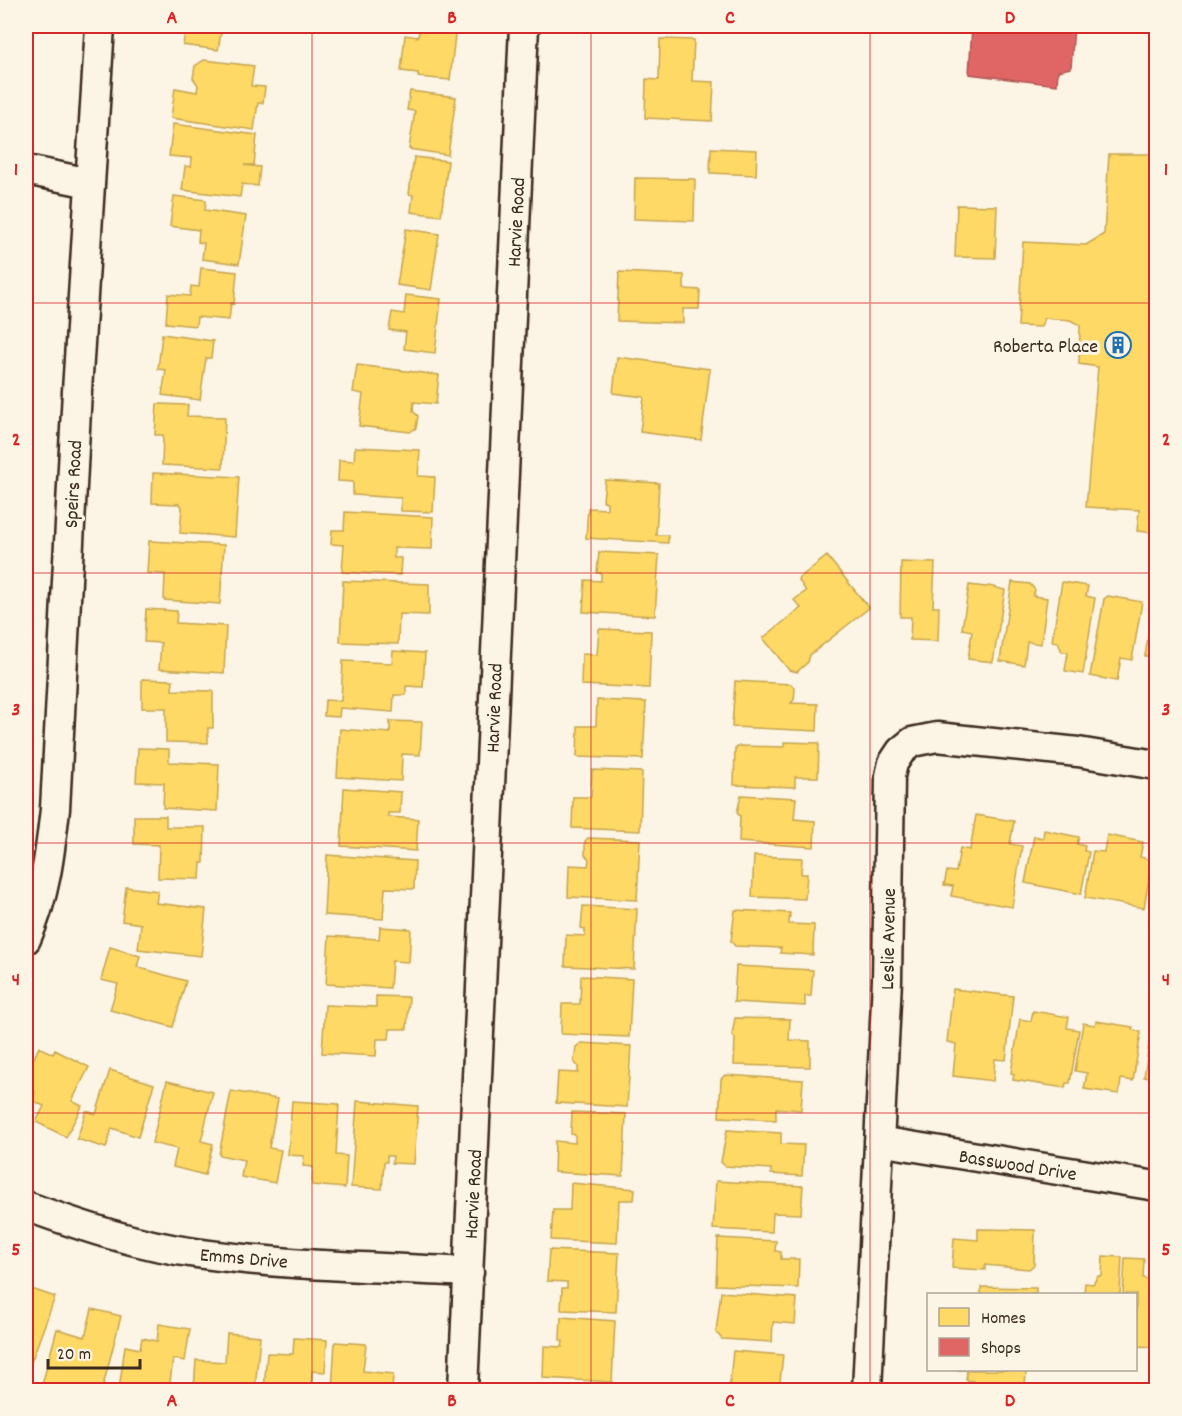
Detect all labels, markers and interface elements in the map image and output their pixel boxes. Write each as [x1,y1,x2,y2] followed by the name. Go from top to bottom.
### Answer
[167,5,178,33] text: A
[447,5,457,33] text: B
[725,5,735,33] text: C
[1005,5,1016,33] text: D
[14,157,18,185] text: 1
[1164,157,1168,185] text: 1
[502,177,534,268] street label: Harvie Road
[1103,330,1133,360] building icon: Roberta Place
[993,334,1098,362] place label: Roberta Place
[12,427,20,455] text: 2
[1162,427,1170,455] text: 2
[59,439,91,529] street label: Speirs Road
[480,663,512,753] street label: Harvie Road
[12,697,20,725] text: 3
[1162,697,1170,725] text: 3
[875,888,905,990] street label: Leslie Avenue
[12,967,20,995] text: 4
[1162,967,1170,995] text: 4
[957,1144,1079,1190] street label: Basswood Drive
[459,1149,491,1240] street label: Harvie Road
[11,1237,21,1265] text: 5
[1161,1237,1171,1265] text: 5
[199,1242,289,1278] street label: Emms Drive
[927,1293,1137,1371] legend
[981,1307,1026,1332] text: Homes
[48,1332,140,1370] scale bar
[981,1337,1021,1362] text: Shops
[57,1343,91,1368] text: 20 m
[167,1388,178,1416] text: A
[447,1388,457,1416] text: B
[725,1388,735,1416] text: C
[1005,1388,1016,1416] text: D

